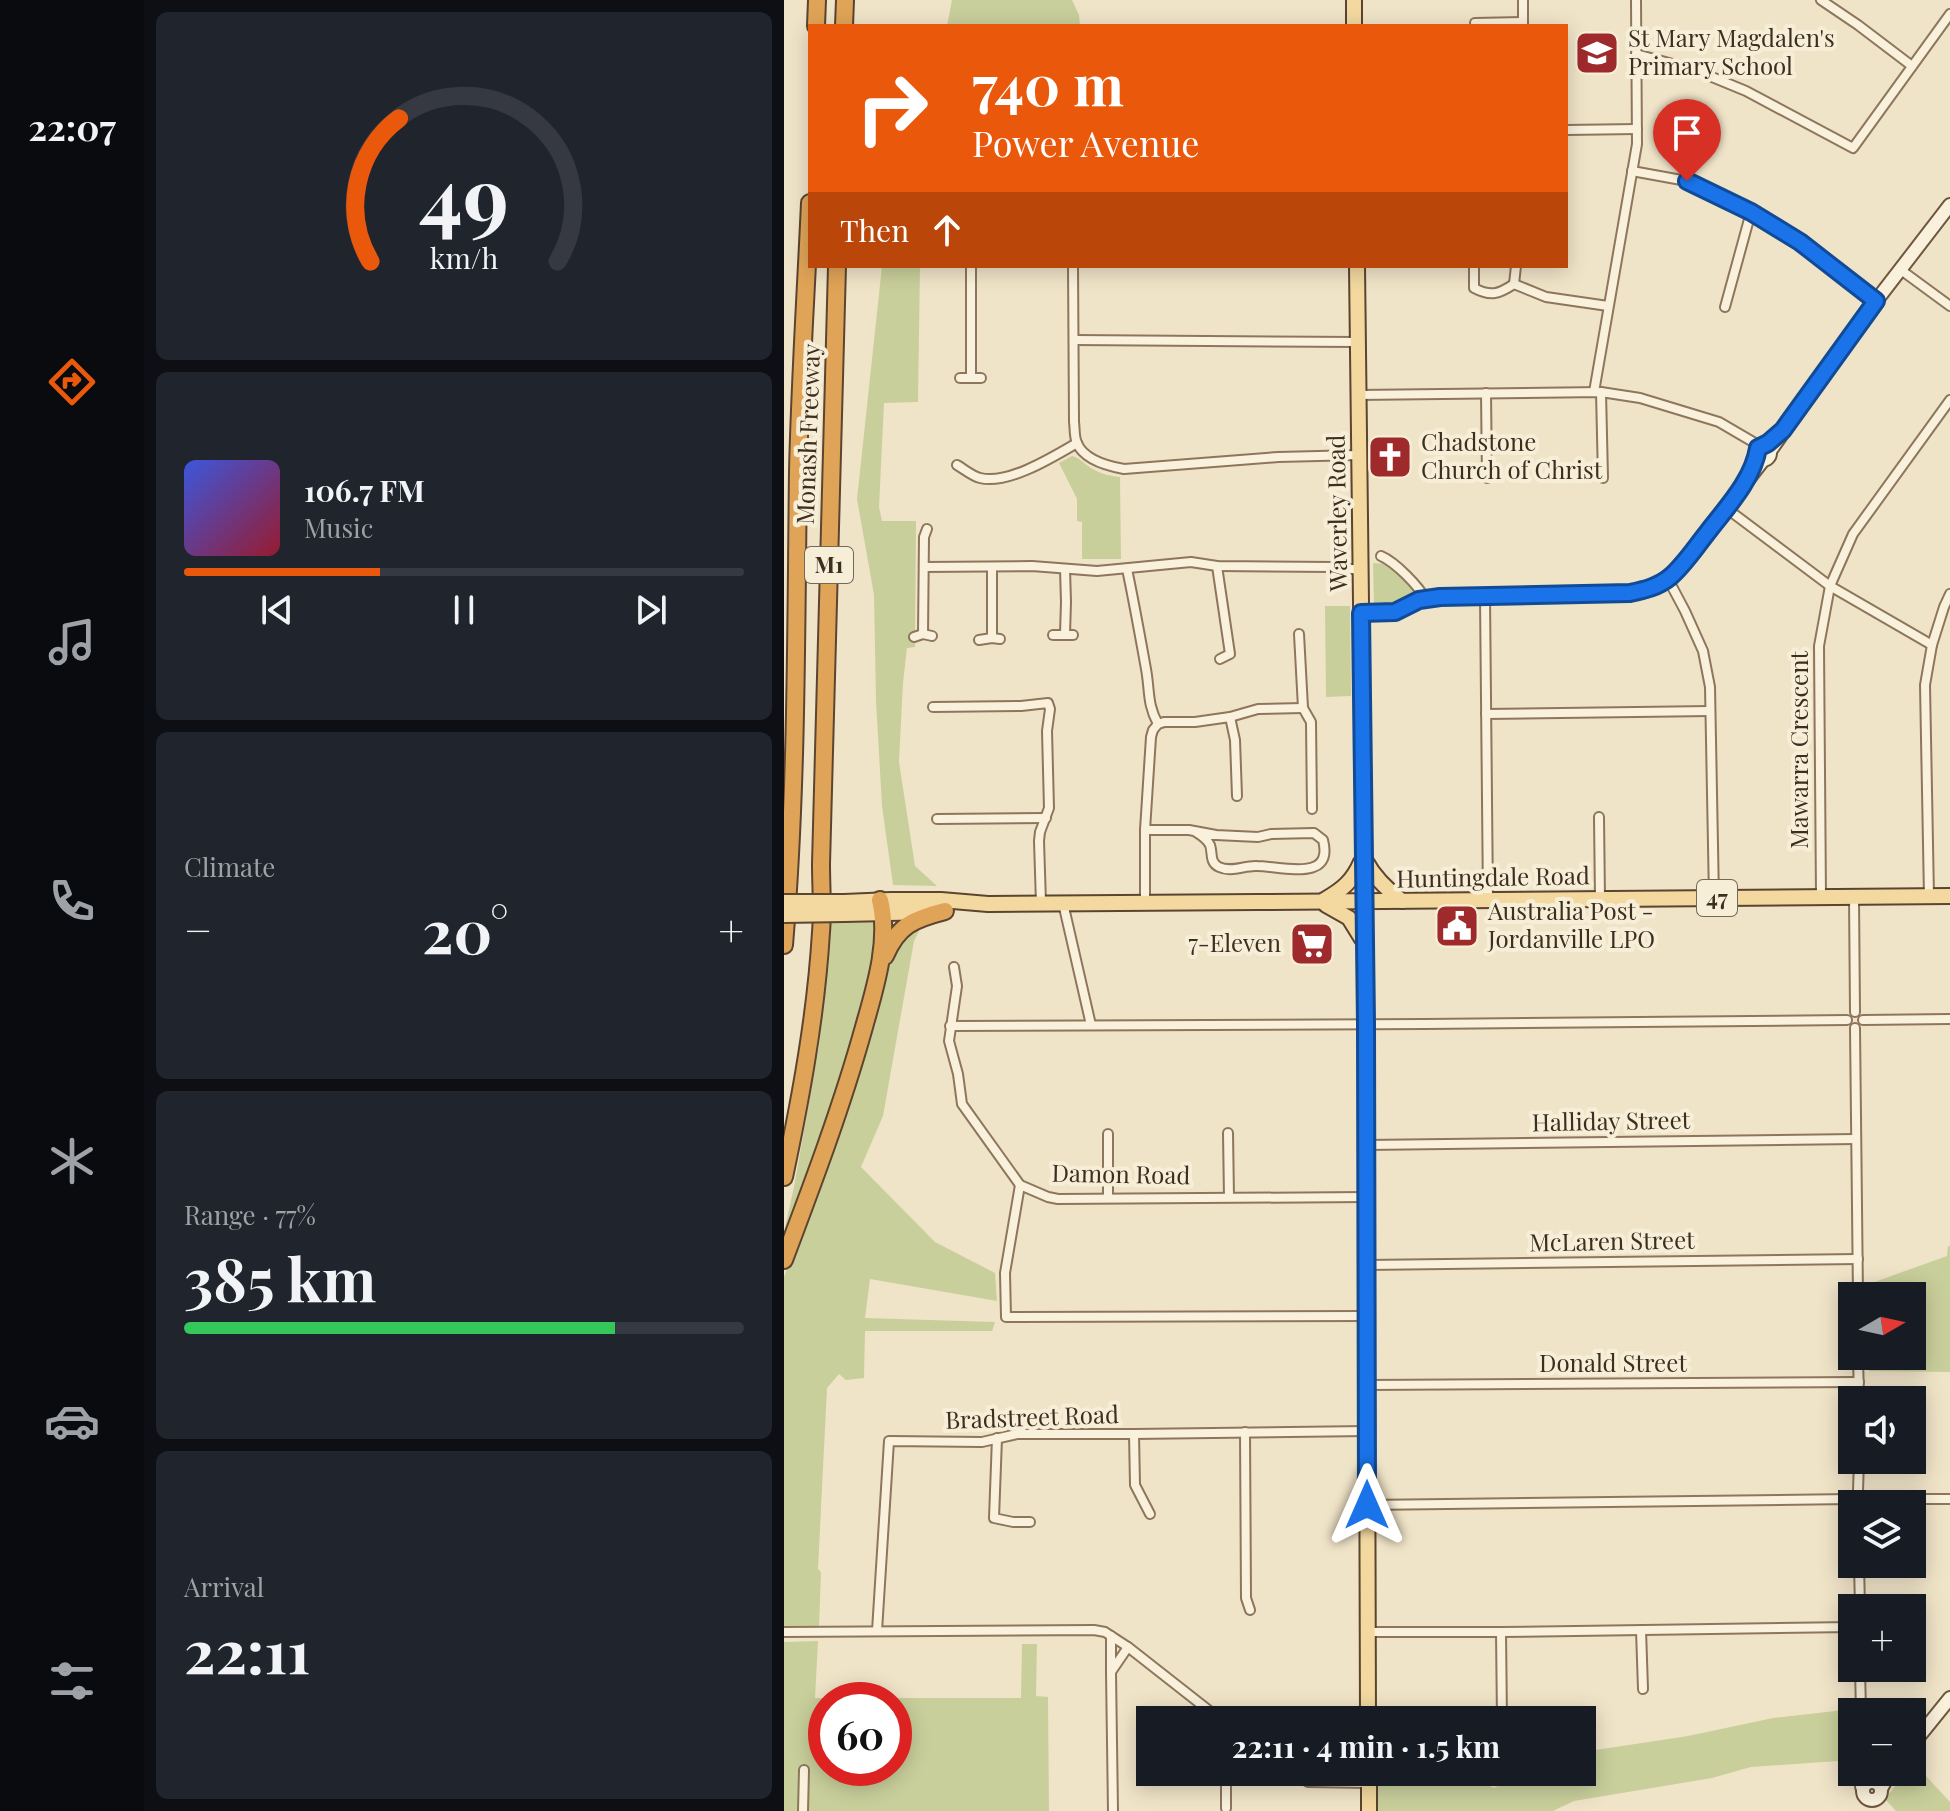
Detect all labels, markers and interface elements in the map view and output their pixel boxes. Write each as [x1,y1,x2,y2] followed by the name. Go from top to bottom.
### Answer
[1628,21,1835,81] place label: St Mary Magdalen's Primary School
[1573,29,1621,77] school or university icon: St Mary Magdalen's Primary School
[972,46,1124,121] text: 740 m
[840,56,944,160] icon: right
[1653,99,1721,181] pin
[28,102,116,150] text: 22:07
[1665,111,1709,155] icon: arrive
[972,118,1200,166] text: Power Avenue
[419,137,509,248] text: 49
[925,208,969,252] icon: ahead
[840,210,909,250] text: Then
[430,238,498,276] text: km/h
[788,343,826,525] street label: Monash Freeway
[44,354,100,410] icon: directions
[1421,425,1603,485] place label: Chadstone Church of Christ
[1366,433,1414,481] church icon: Chadstone Church of Christ
[1319,434,1353,593] street label: Waverley Road
[304,470,425,510] text: 106.7 FM
[304,510,373,545] text: Music
[805,547,853,583] road number: M1
[255,588,299,632] icon: previous
[442,588,486,632] icon: pause
[629,588,673,632] icon: next
[44,614,100,670] icon: music
[1782,650,1814,849] street label: Mawarra Crescent
[184,849,275,884] text: Climate
[1396,858,1590,894] street label: Huntingdale Road
[44,873,100,929] icon: phone
[1697,880,1737,916] road number: 47
[422,889,509,969] text: 20°
[1487,894,1655,954] place label: Australia Post - Jordanville LPO
[184,899,212,958] text: −
[718,899,744,958] text: +
[1433,902,1481,950] public building icon: Australia Post - Jordanville LPO
[1288,920,1336,968] supermarket icon: 7-Eleven
[1188,926,1281,958] place label: 7-Eleven
[1531,1103,1691,1137] street label: Halliday Street
[44,1133,100,1189] icon: climate
[1051,1156,1191,1190] street label: Damon Road
[184,1197,316,1232] text: Range · 77%
[1529,1223,1695,1257] street label: McLaren Street
[184,1237,376,1317] text: 385 km
[1838,1282,1926,1370] north arrow
[1838,1282,1926,1786] map controls
[1539,1346,1687,1378] street label: Donald Street
[1838,1386,1926,1474] button: sound
[44,1393,100,1449] icon: car
[945,1397,1119,1435] street label: Bradstreet Road
[1325,1463,1409,1547] position arrow
[1838,1490,1926,1578] button: layers
[184,1569,264,1604] text: Arrival
[1838,1594,1926,1682] button: +
[184,1609,310,1689] text: 22:11
[44,1653,100,1709] icon: filters
[808,1682,912,1786] speed limit sign: 60
[1838,1698,1926,1786] button: −
[1232,1726,1500,1766] text: 22:11 · 4 min · 1.5 km

